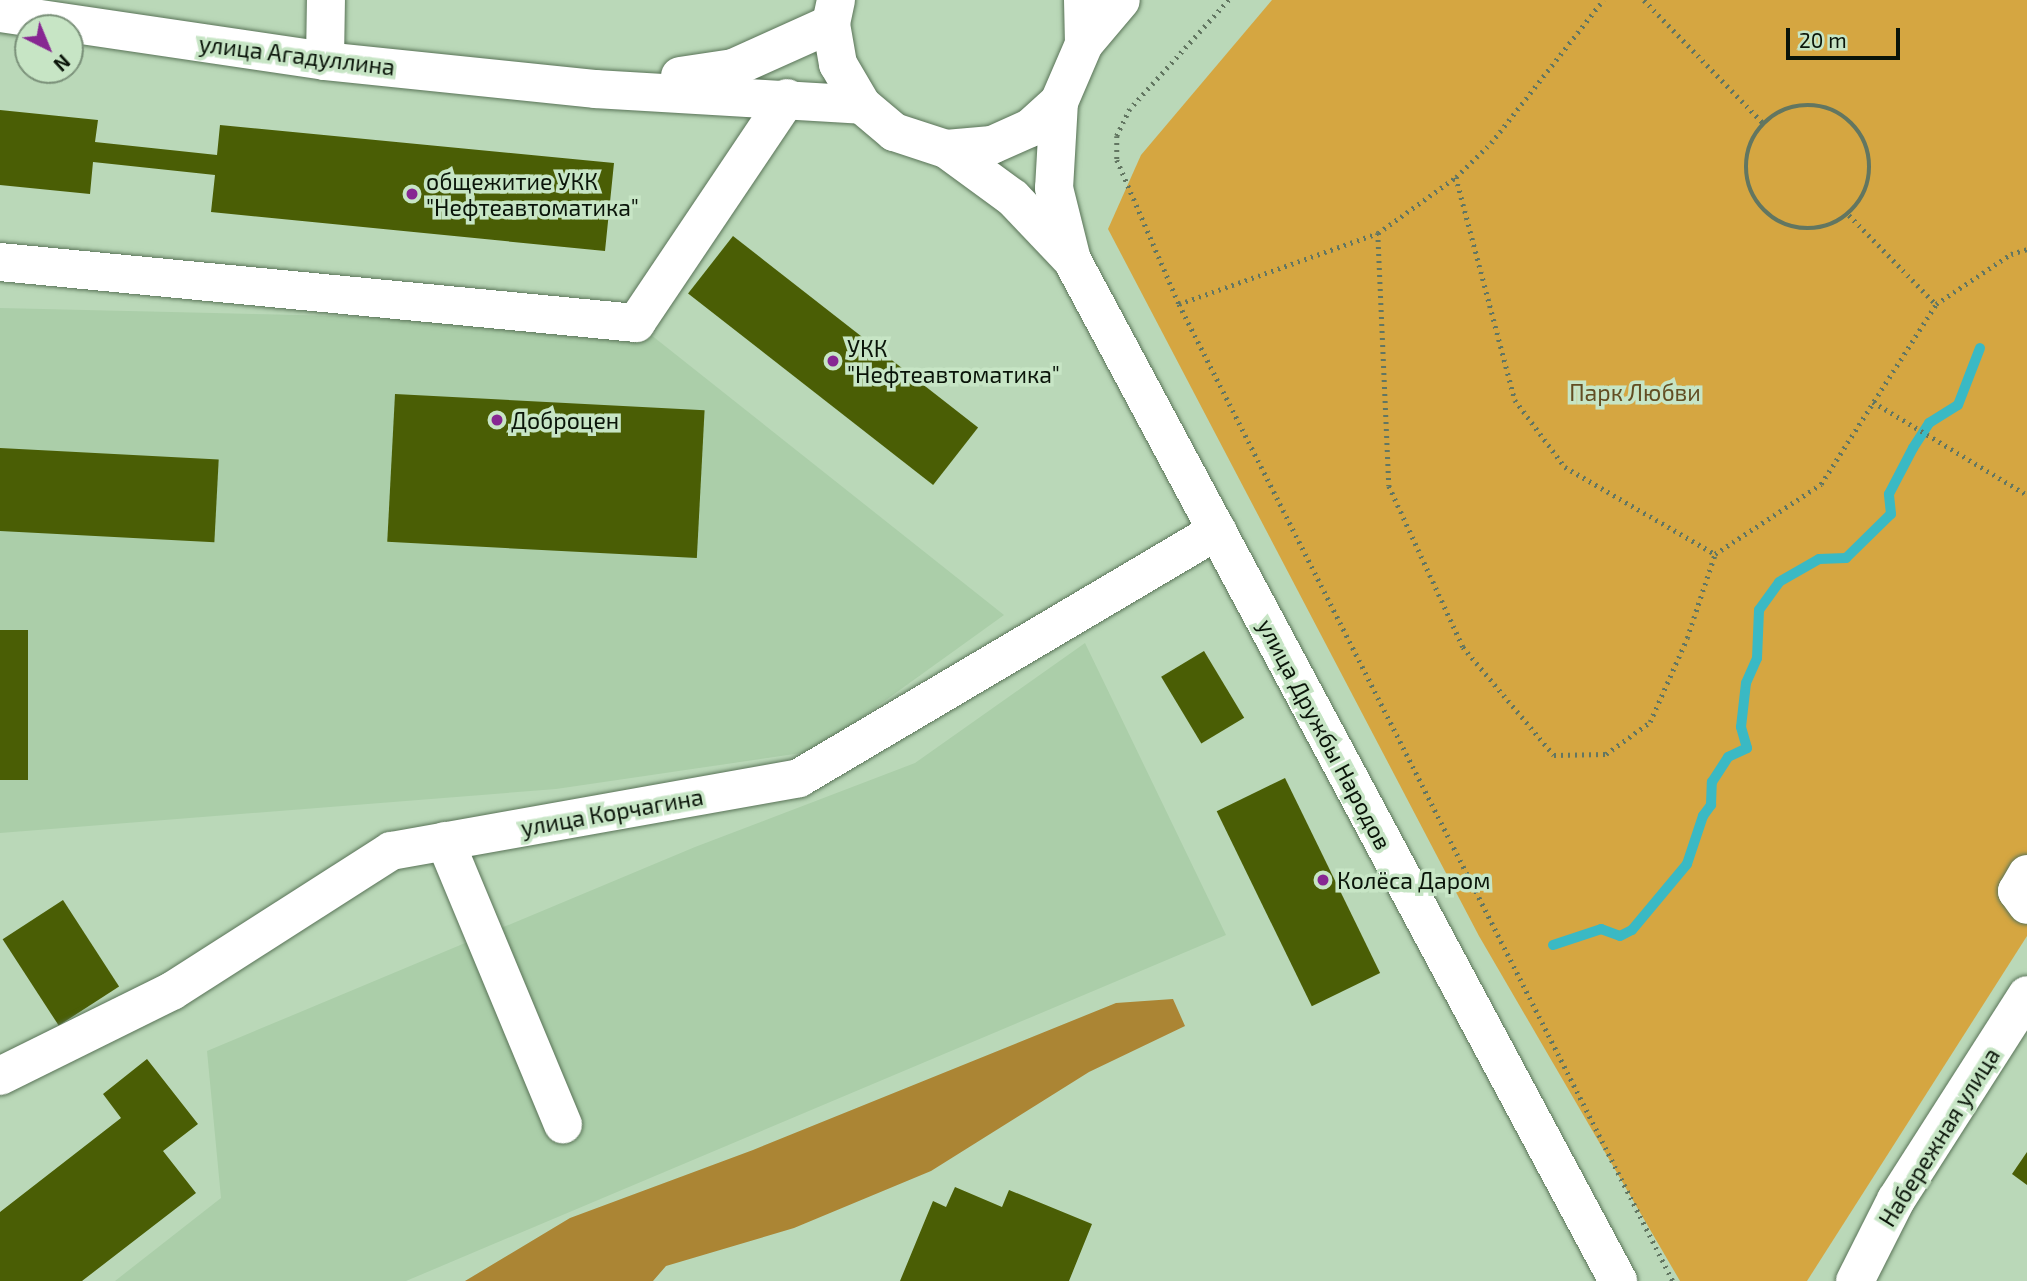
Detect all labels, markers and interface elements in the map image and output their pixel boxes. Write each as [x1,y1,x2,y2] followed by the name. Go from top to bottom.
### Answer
[14,14,84,84] north arrow
[1789,14,1903,58] scale bar
[1799,27,1847,52] text: 20 m
[197,29,397,81] street label: улица Агадуллина
[49,50,75,76] text: N
[426,167,639,221] place label: общежитие УКК "Нефтеавтоматика"
[404,186,420,202] marker: общежитие УКК "Нефтеавтоматика"
[847,334,1060,388] place label: УКК "Нефтеавтоматика"
[825,353,841,369] marker: УКК "Нефтеавтоматика"
[1569,378,1701,406] park label: Парк Любви
[511,406,619,434] place label: Доброцен
[489,412,505,428] marker: Доброцен
[1252,614,1398,854] street label: улица Дружбы Народов
[519,782,705,842] street label: улица Корчагина
[1337,866,1490,894] place label: Колёса Даром
[1315,872,1331,888] marker: Колёса Даром
[1873,1043,2005,1231] street label: Набережная улица

